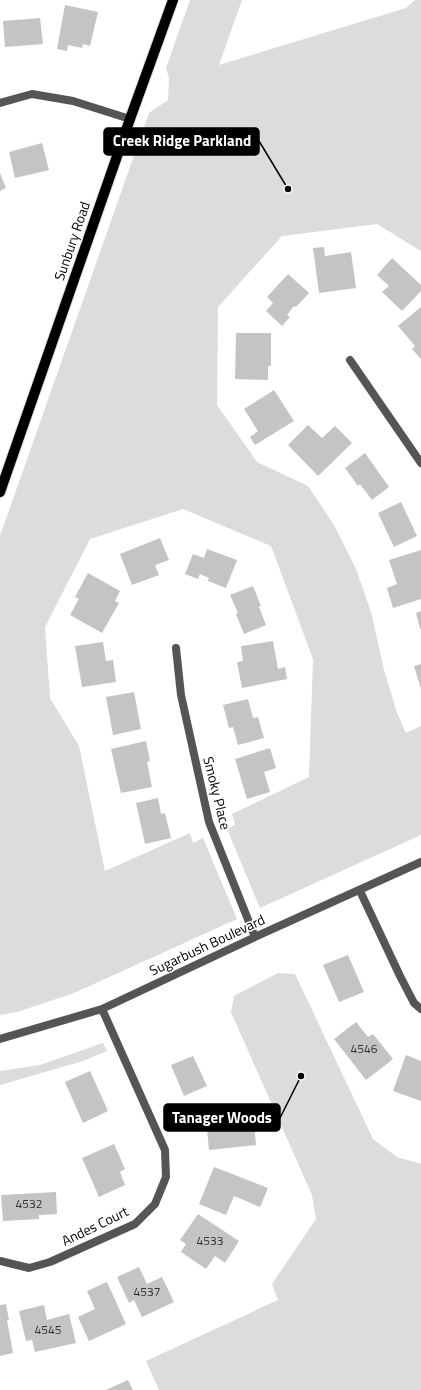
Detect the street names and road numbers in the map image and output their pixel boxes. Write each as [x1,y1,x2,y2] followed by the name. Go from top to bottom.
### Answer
[48,198,95,283] street label: Sunbury Road
[198,754,237,832] street label: Smoky Place
[146,909,268,981] street label: Sugarbush Boulevard
[58,1200,132,1251] street label: Andes Court

